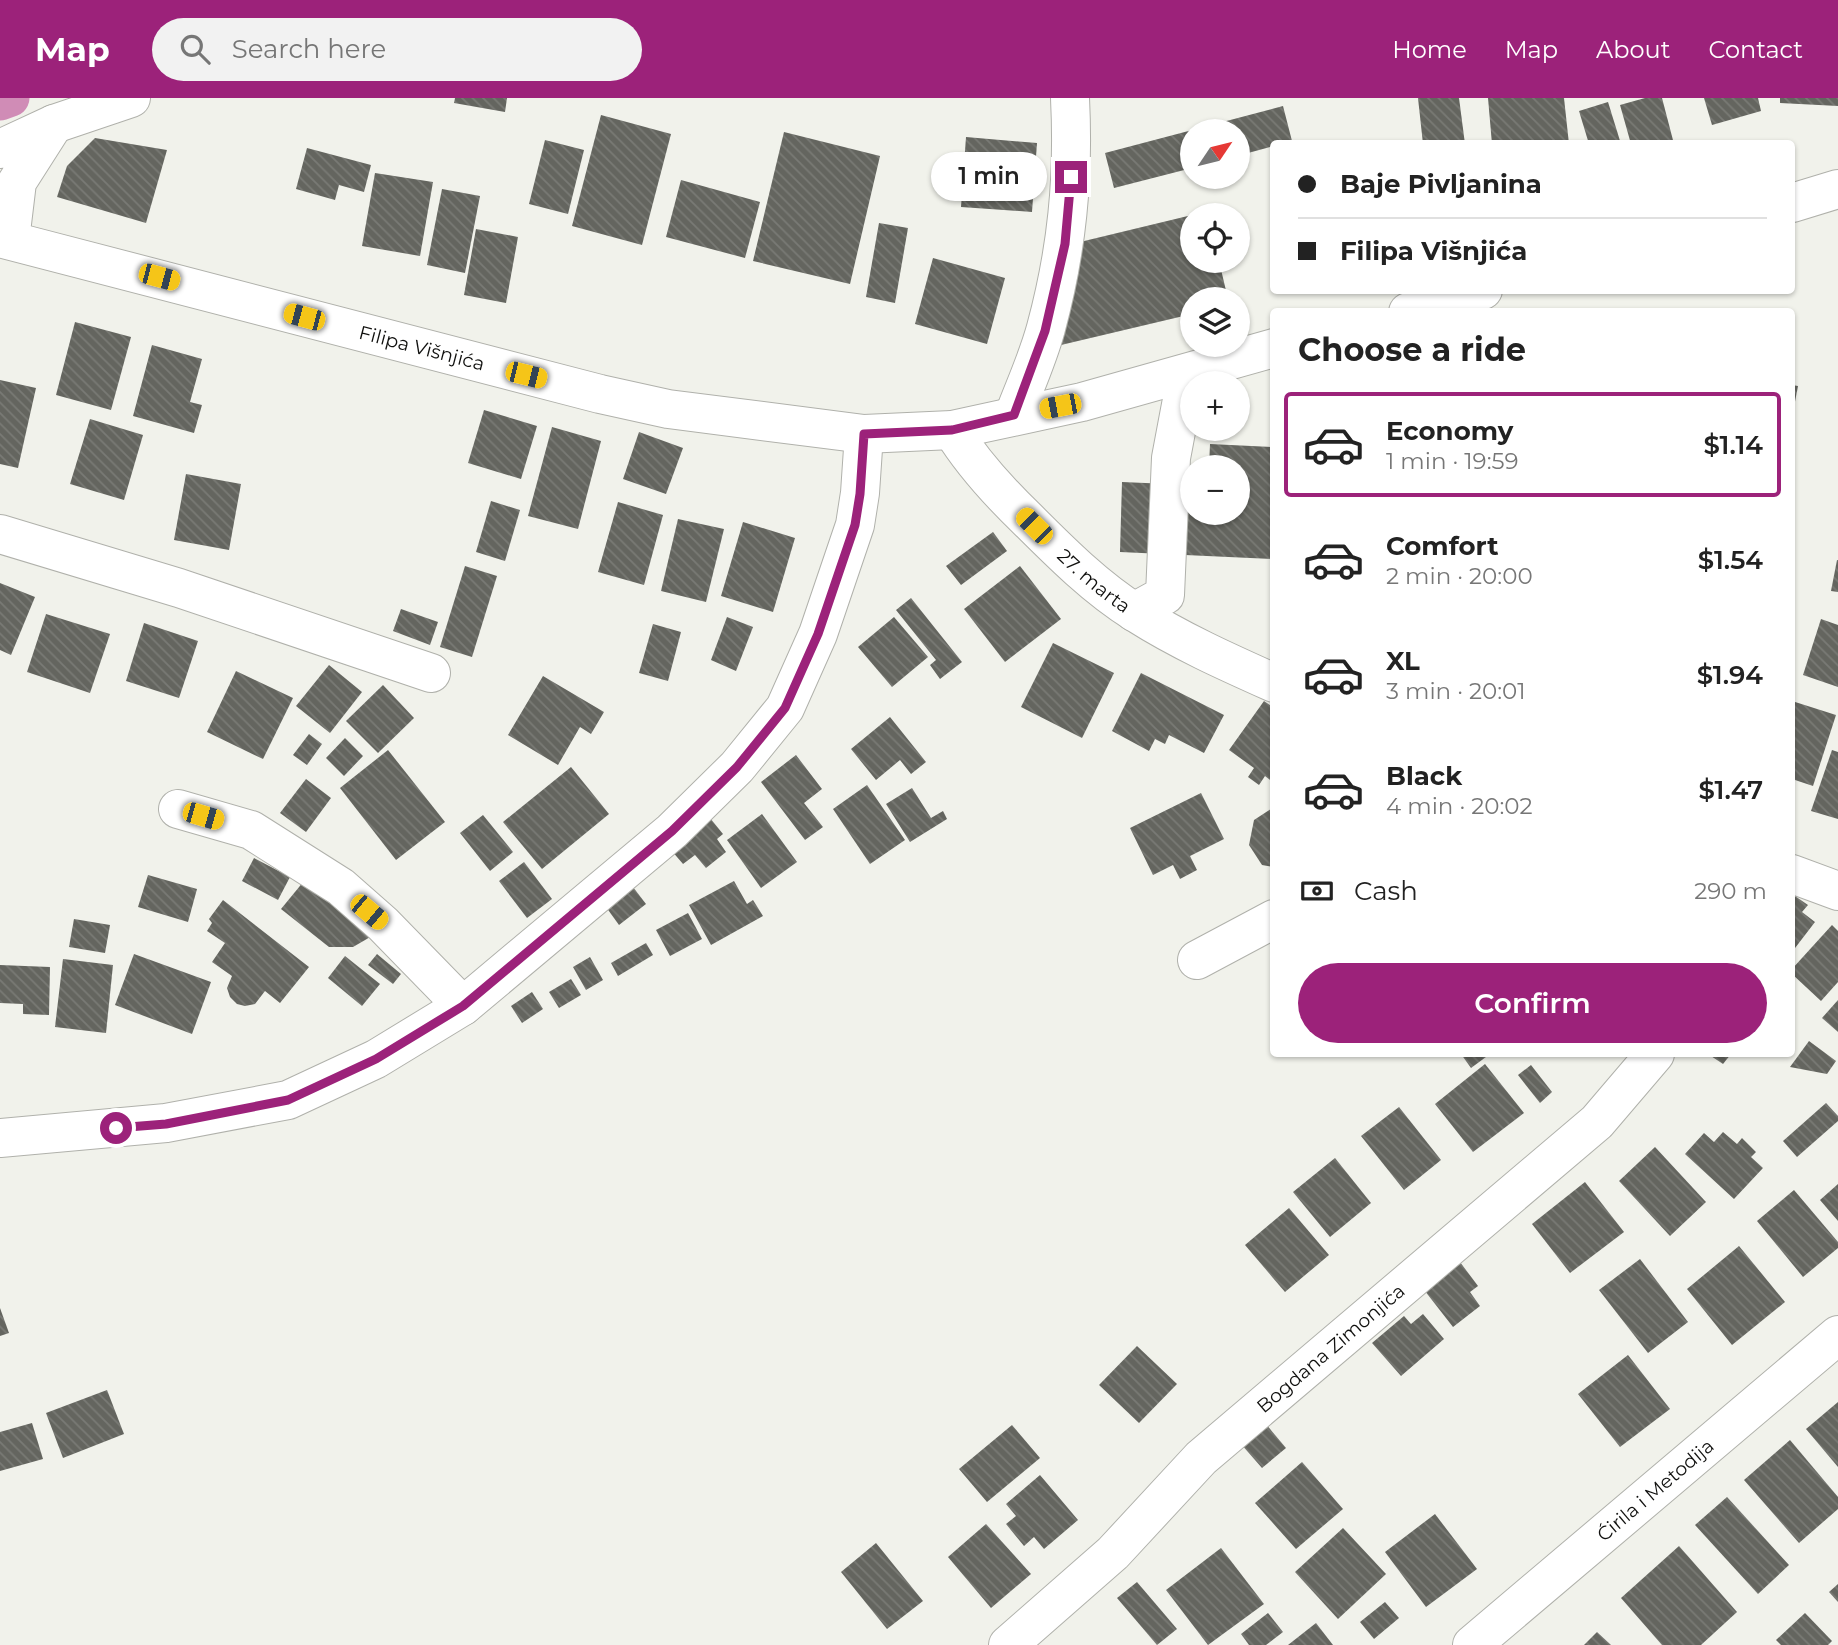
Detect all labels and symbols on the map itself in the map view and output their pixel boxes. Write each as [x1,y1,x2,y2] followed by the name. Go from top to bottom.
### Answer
[1180,119,1250,189] north arrow
[931,153,1046,202] callout: 1 min
[1055,161,1087,193] route end
[136,261,183,293] car
[281,301,328,333] car
[357,320,487,375] street label: Filipa Višnjića
[504,360,549,390] car
[1038,392,1083,420] car
[1012,504,1057,548] car
[1053,544,1135,618] street label: 27. marta
[180,800,227,832] car
[347,890,392,934] car
[100,1112,132,1144] route start
[1252,1279,1409,1417] street label: Bogdana Zimonjića
[1592,1434,1718,1546] street label: Ćirila i Metodija

